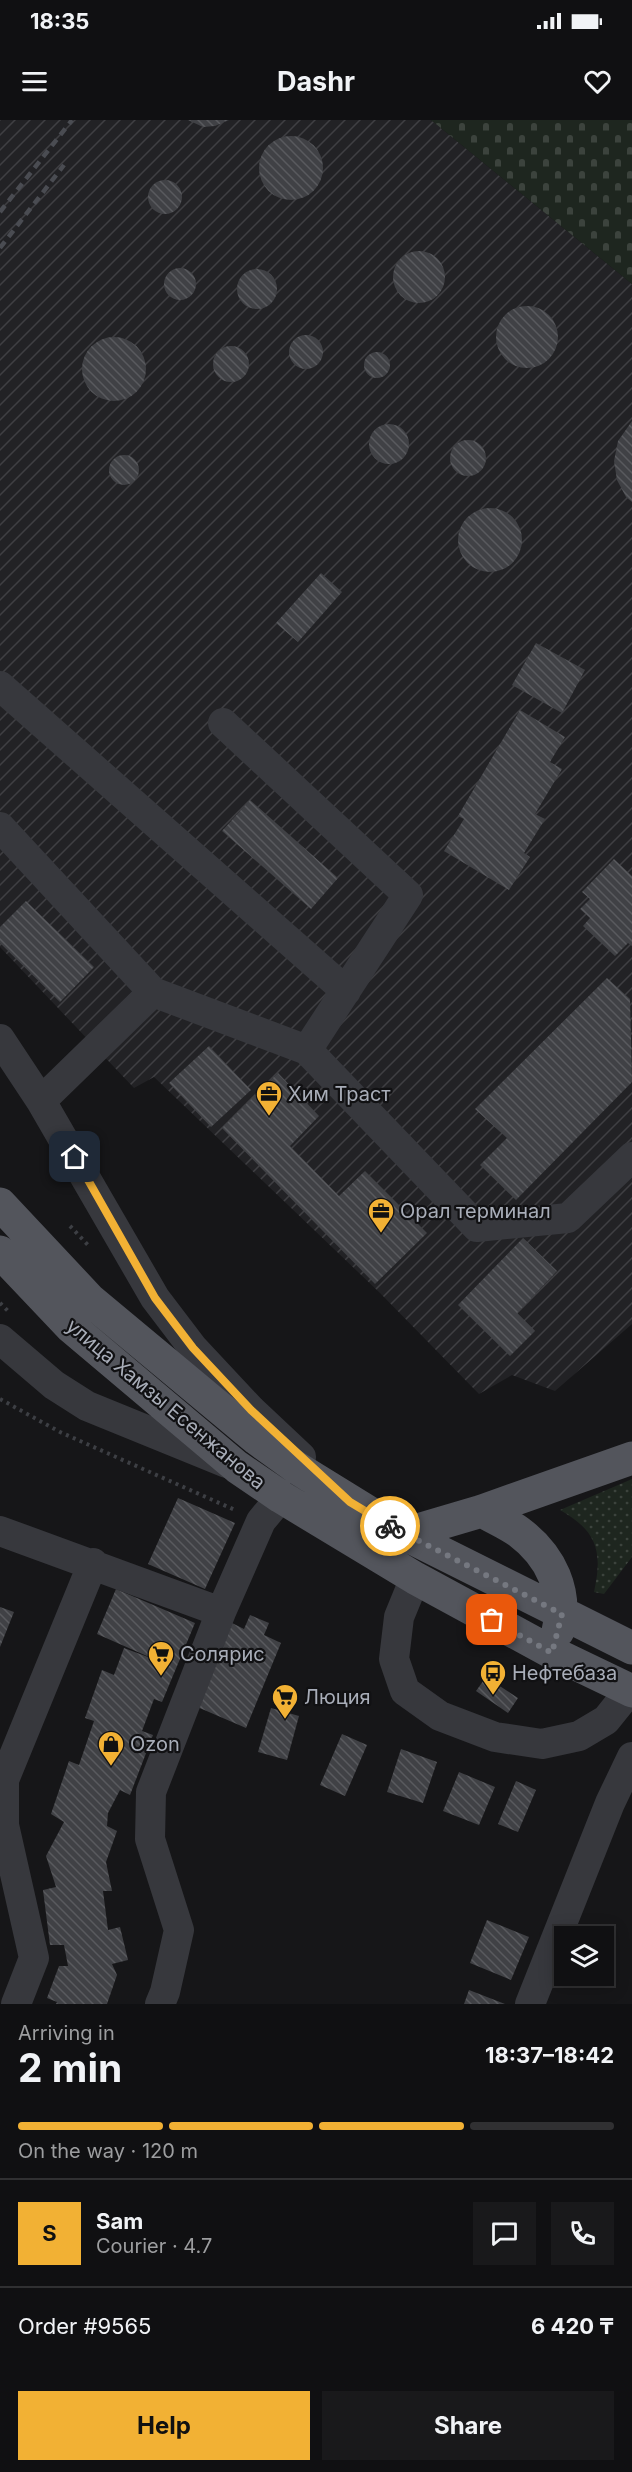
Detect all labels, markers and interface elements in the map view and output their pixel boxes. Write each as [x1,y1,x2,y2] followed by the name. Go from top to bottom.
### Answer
[30,8,89,34] text: 18:35
[18,65,51,98] icon: menu
[277,65,355,98] text: Dashr
[581,65,614,98] icon: heart
[254,1079,284,1117] office icon: Хим Траст
[288,1082,391,1106] place label: Хим Траст
[49,1131,100,1182] pin
[58,1140,91,1173] icon: home
[366,1196,396,1234] office icon: Орал терминал
[400,1199,551,1223] place label: Орал терминал
[62,1314,270,1494] street label: улица Хамзы Есенжанова
[360,1496,420,1556] courier
[374,1510,407,1543] icon: bike
[466,1594,517,1645] pin
[475,1603,508,1636] icon: bag
[146,1639,176,1677] supermarket icon: Солярис
[180,1642,265,1666] place label: Солярис
[478,1658,508,1696] bus stop icon: Нефтебаза
[512,1661,617,1685] place label: Нефтебаза
[270,1682,300,1720] supermarket icon: Люция
[304,1685,371,1709] place label: Люция
[96,1729,126,1767] shop icon: Ozon
[130,1732,180,1756] place label: Ozon
[554,1926,614,1986] map controls
[554,1926,614,1986] button: layers
[18,2021,115,2045] text: Arriving in
[485,2042,614,2068] text: 18:37–18:42
[18,2044,122,2091] text: 2 min
[18,2139,198,2163] text: On the way · 120 m
[473,2202,536,2265] button: chat
[551,2202,614,2265] button: phone
[96,2208,143,2234] text: Sam
[42,2220,57,2246] text: S
[96,2234,212,2258] text: Courier · 4.7
[18,2313,151,2339] text: Order #9565
[531,2313,614,2339] text: 6 420 ₸
[18,2391,310,2460] button: Help
[322,2391,614,2460] button: Share

